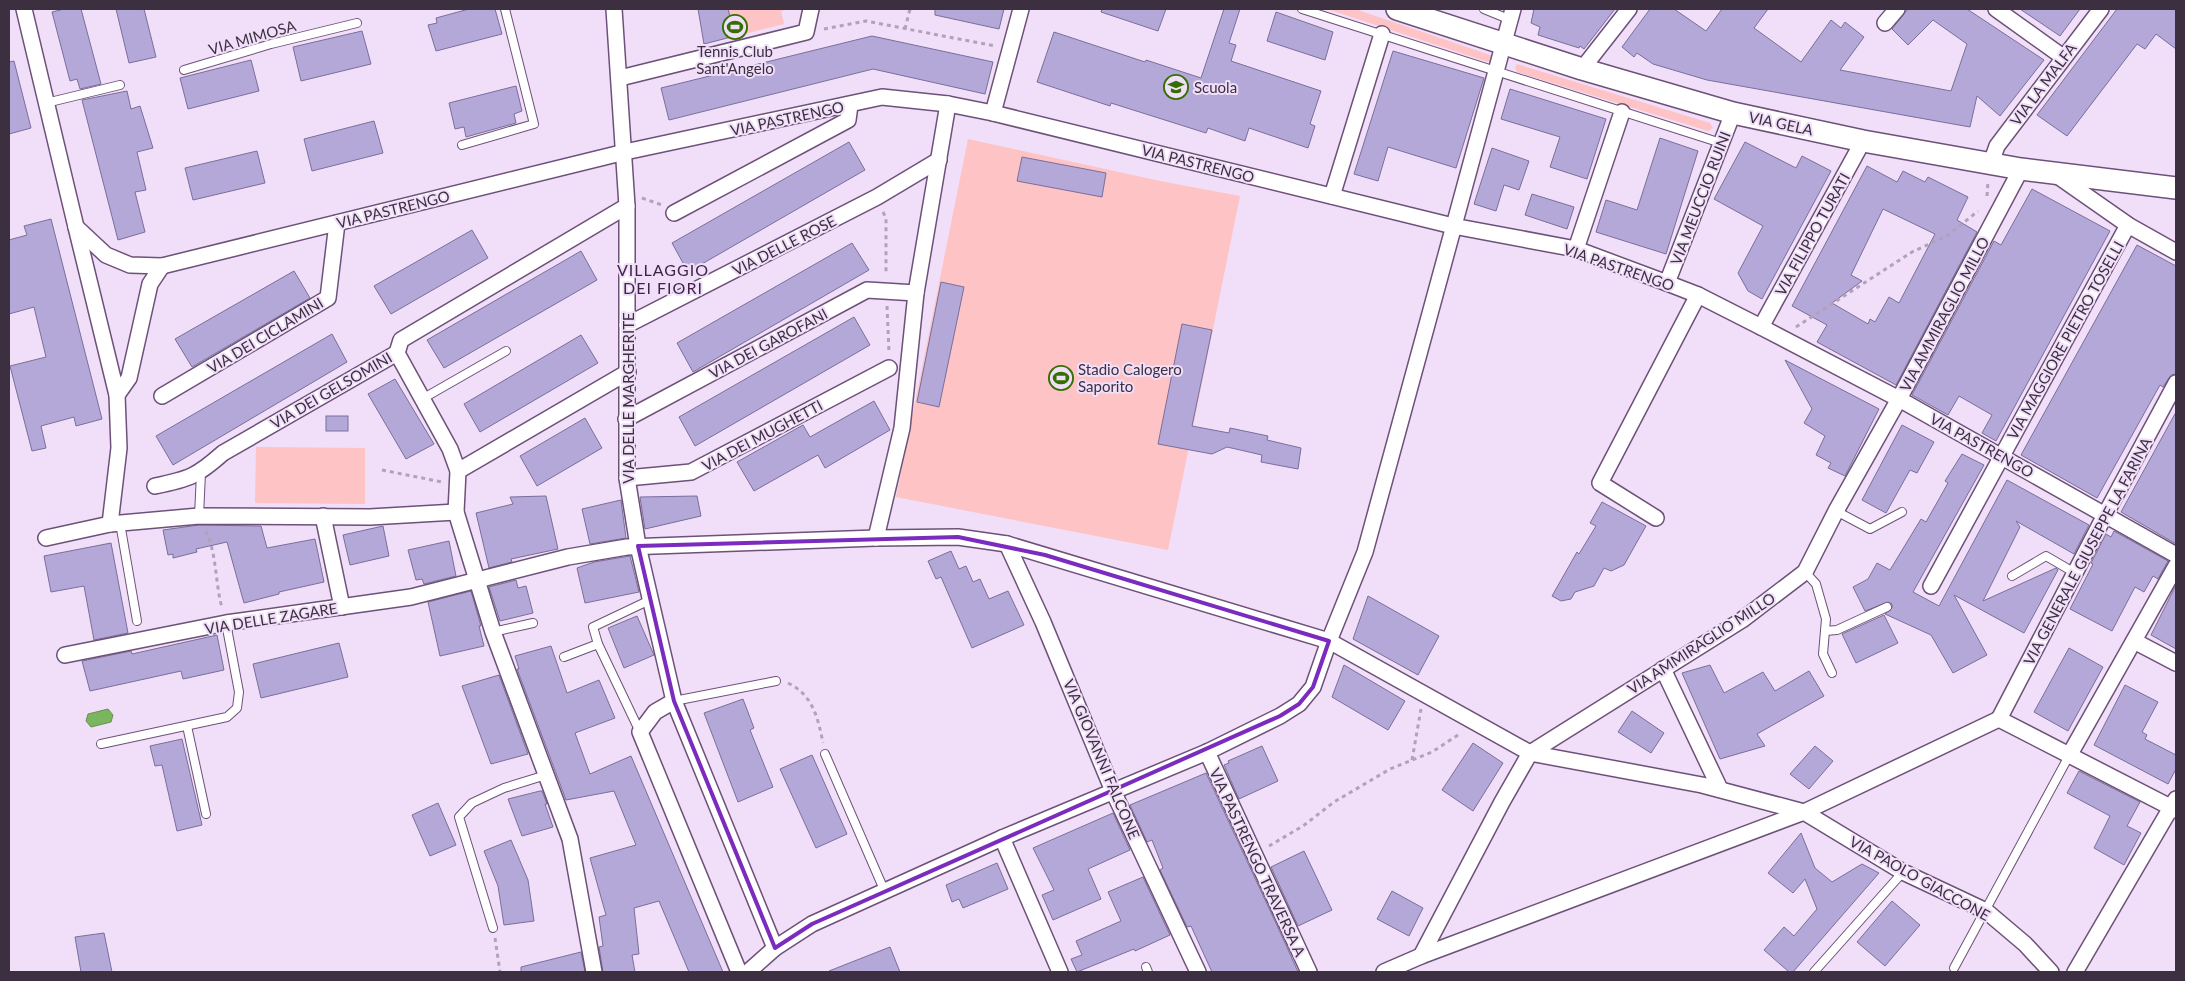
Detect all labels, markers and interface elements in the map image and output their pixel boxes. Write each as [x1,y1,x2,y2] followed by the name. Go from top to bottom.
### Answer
[722,14,748,40] sports icon: Tennis Club Sant'Angelo
[206,16,299,58] street label: VIA MIMOSA
[2006,39,2080,129] street label: VIA LA MALFA
[696,42,774,77] place label: Tennis Club Sant'Angelo
[1163,74,1189,100] school or university icon: Scuola
[1194,78,1237,96] place label: Scuola
[729,97,845,139] street label: VIA PASTRENGO
[1747,107,1816,139] street label: VIA GELA
[1666,129,1734,267] street label: VIA MEUCCIO RUINI
[1140,140,1256,186] street label: VIA PASTRENGO
[1771,170,1853,298] street label: VIA FILIPPO TURATI
[335,186,451,232] street label: VIA PASTRENGO
[729,211,839,279] street label: VIA DELLE ROSE
[1896,234,1992,394] street label: VIA AMMIRAGLIO MILLO
[2003,238,2127,442] street label: VIA MAGGIORE PIETRO TOSELLI
[1561,240,1677,294] street label: VIA PASTRENGO
[617,260,709,297] district label: VILLAGGIO DEI FIORI
[204,293,326,377] street label: VIA DEI CICLAMINI
[706,304,830,382] street label: VIA DEI GAROFANI
[619,312,637,484] street label: VIA DELLE MARGHERITE
[267,348,395,432] street label: VIA DEI GELSOMINI
[1078,360,1182,395] place label: Stadio Calogero Saporito
[1048,365,1074,391] sports icon: Stadio Calogero Saporito
[699,396,825,474] street label: VIA DEI MUGHETTI
[1927,409,2037,481] street label: VIA PASTRENGO
[2019,433,2155,668] street label: VIA GENERALE GIUSEPPE LA FARINA
[1624,588,1778,698] street label: VIA AMMIRAGLIO MILLO
[204,599,338,637] street label: VIA DELLE ZAGARE
[1060,676,1144,842] street label: VIA GIOVANNI FALCONE
[1206,765,1310,960] street label: VIA PASTRENGO TRAVERSA A
[1847,832,1993,924] street label: VIA PAOLO GIACCONE

